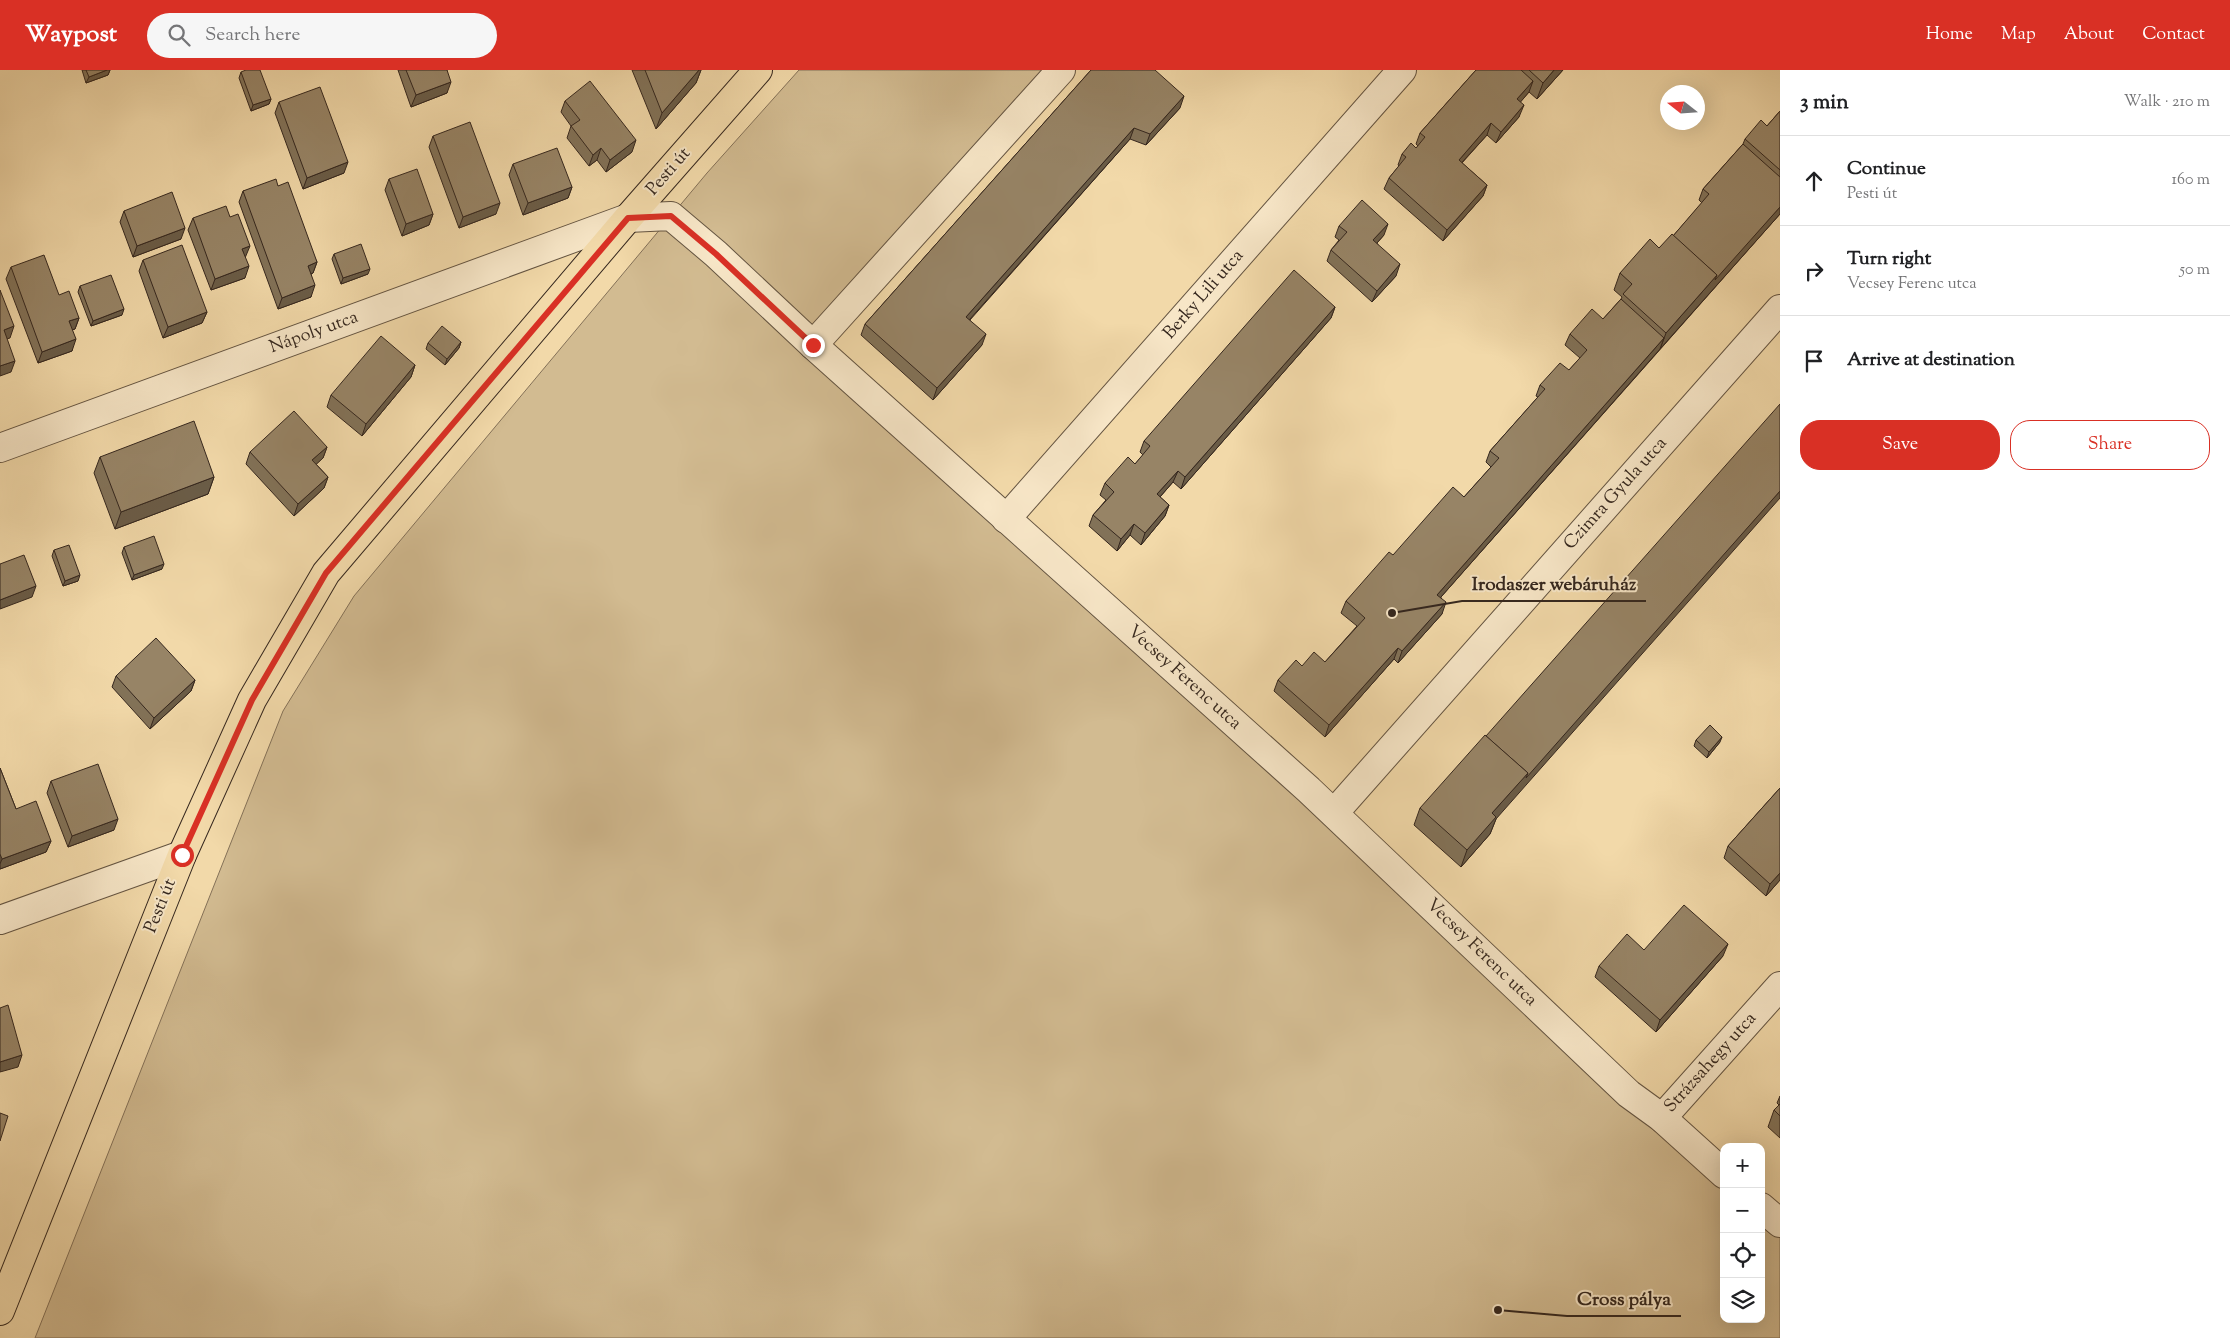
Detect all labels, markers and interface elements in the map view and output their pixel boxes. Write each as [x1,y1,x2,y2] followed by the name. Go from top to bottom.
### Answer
[147,13,497,58] search box
[25,18,117,52] text: Waypost
[165,21,193,49] icon: search
[205,22,300,49] text: Search here
[1926,22,1973,48] text: Home
[2001,22,2036,48] text: Map
[2064,22,2114,48] text: About
[2142,22,2205,48] text: Contact
[1660,85,1705,130] north arrow
[1800,88,1849,118] text: 3 min
[2124,91,2210,114] text: Walk · 210 m
[641,142,697,202] street label: Pesti út
[1847,156,1926,183] text: Continue
[1800,167,1828,195] icon: ahead
[2172,169,2210,192] text: 160 m
[1847,183,1897,206] text: Pesti út
[1158,244,1250,346] street label: Berky Lili utca
[1847,246,1931,273] text: Turn right
[1800,257,1828,285] icon: right
[2179,259,2210,282] text: 50 m
[1847,273,1977,296] text: Vecsey Ferenc utca
[266,305,362,361] street label: Nápoly utca
[802,334,825,357] route end
[1800,347,1828,375] icon: arrive
[1847,347,2015,374] text: Arrive at destination
[1800,420,2000,470] button: Save
[2010,420,2210,470] button: Share
[1558,432,1674,556] street label: Czimra Gyula utca
[1462,567,1646,601] callout: Irodaszer webáruház
[1472,572,1636,599] text: Irodaszer webáruház
[1121,620,1247,736] street label: Vecsey Ferenc utca
[171,844,194,867] route start
[138,875,184,937] street label: Pesti út
[1419,893,1543,1013] street label: Vecsey Ferenc utca
[1659,1007,1763,1119] street label: Strázsahegy utca
[1720,1143,1765,1323] map controls
[1720,1143,1765,1188] button: +
[1720,1188,1765,1233] button: −
[1720,1233,1765,1278] button: locate
[1720,1278,1765,1323] button: layers
[1567,1282,1681,1316] callout: Cross pálya
[1577,1287,1671,1314] text: Cross pálya

